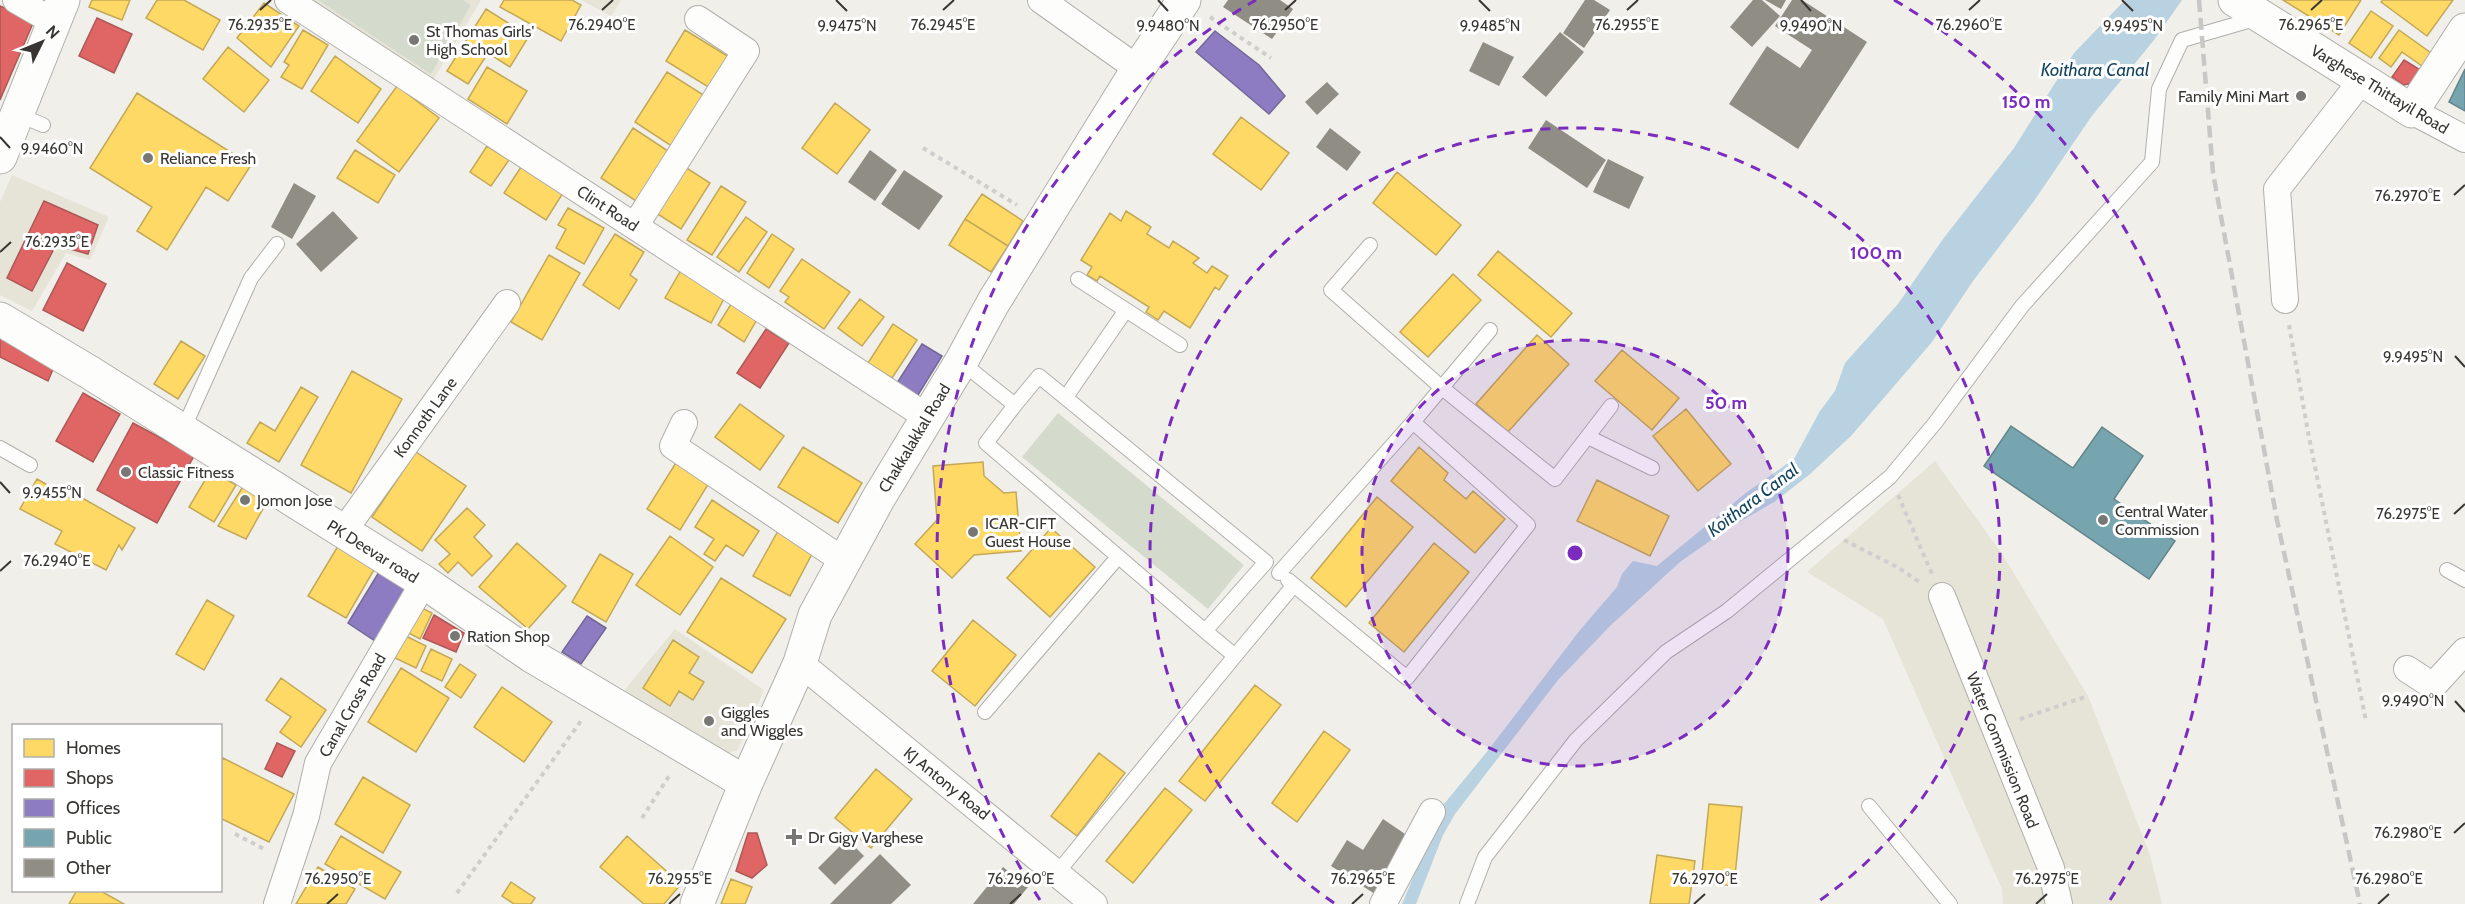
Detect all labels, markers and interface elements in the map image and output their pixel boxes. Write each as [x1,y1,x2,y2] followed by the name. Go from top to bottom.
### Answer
[12,12,72,72] north arrow
[228,16,292,34] text: 76.2935°E
[568,16,636,34] text: 76.2940°E
[911,16,975,34] text: 76.2945°E
[1252,16,1318,34] text: 76.2950°E
[1595,16,1659,34] text: 76.2955°E
[1936,16,2002,34] text: 76.2960°E
[2279,16,2343,34] text: 76.2965°E
[817,17,877,35] text: 9.9475°N
[1137,17,1200,35] text: 9.9480°N
[1460,17,1520,35] text: 9.9485°N
[1780,17,1842,35] text: 9.9490°N
[2103,17,2163,35] text: 9.9495°N
[42,21,63,43] text: N
[426,22,534,59] place label: St Thomas Girls' High School
[407,33,421,47] marker: St Thomas Girls' High School
[2307,41,2452,138] street label: Varghese Thittayil Road
[2041,59,2150,81] water label: Koithara Canal
[2178,87,2290,106] place label: Family Mini Mart
[2294,89,2308,103] marker: Family Mini Mart
[2002,91,2050,113] text: 150 m
[21,140,83,158] text: 9.9460°N
[160,149,256,168] place label: Reliance Fresh
[141,151,155,165] marker: Reliance Fresh
[573,182,642,235] street label: Clint Road
[2375,187,2441,205] text: 76.2970°E
[25,233,89,251] text: 76.2935°E
[1850,242,1902,264] text: 100 m
[2383,348,2443,366] text: 9.9495°N
[390,374,461,461] street label: Konnoth Lane
[874,380,954,496] street label: Chakkalakkal Road
[1705,392,1747,414] text: 50 m
[1703,458,1804,541] water label: Koithara Canal
[138,463,235,482] place label: Classic Fitness
[119,465,133,479] marker: Classic Fitness
[22,484,82,502] text: 9.9455°N
[256,491,333,510] place label: Jomon Jose
[238,493,252,507] marker: Jomon Jose
[2115,502,2209,539] place label: Central Water Commission
[2376,505,2440,523] text: 76.2975°E
[2096,513,2110,527] marker: Central Water Commission
[985,514,1071,551] place label: ICAR-CIFT Guest House
[324,516,422,587] street label: PK Deevar road
[966,525,980,539] marker: ICAR-CIFT Guest House
[1565,543,1585,563] centre of rings
[23,552,91,570] text: 76.2940°E
[467,627,550,646] place label: Ration Shop
[448,629,462,643] marker: Ration Shop
[315,650,390,760] street label: Canal Cross Road
[1962,669,2043,831] street label: Water Commission Road
[2382,692,2444,710] text: 9.9490°N
[721,703,803,740] place label: Giggles and Wiggles
[702,714,716,728] marker: Giggles and Wiggles
[12,724,222,892] legend
[66,737,121,759] text: Homes
[900,743,993,824] street label: KJ Antony Road
[66,767,114,789] text: Shops
[66,797,120,819] text: Offices
[2374,824,2442,842] text: 76.2980°E
[66,827,112,849] text: Public
[785,828,803,846] marker: Dr Gigy Varghese
[808,828,923,847] place label: Dr Gigy Varghese
[66,857,111,879] text: Other
[305,870,371,888] text: 76.2950°E
[648,870,712,888] text: 76.2955°E
[988,870,1054,888] text: 76.2960°E
[1331,870,1395,888] text: 76.2965°E
[1672,870,1738,888] text: 76.2970°E
[2015,870,2079,888] text: 76.2975°E
[2355,870,2423,888] text: 76.2980°E

